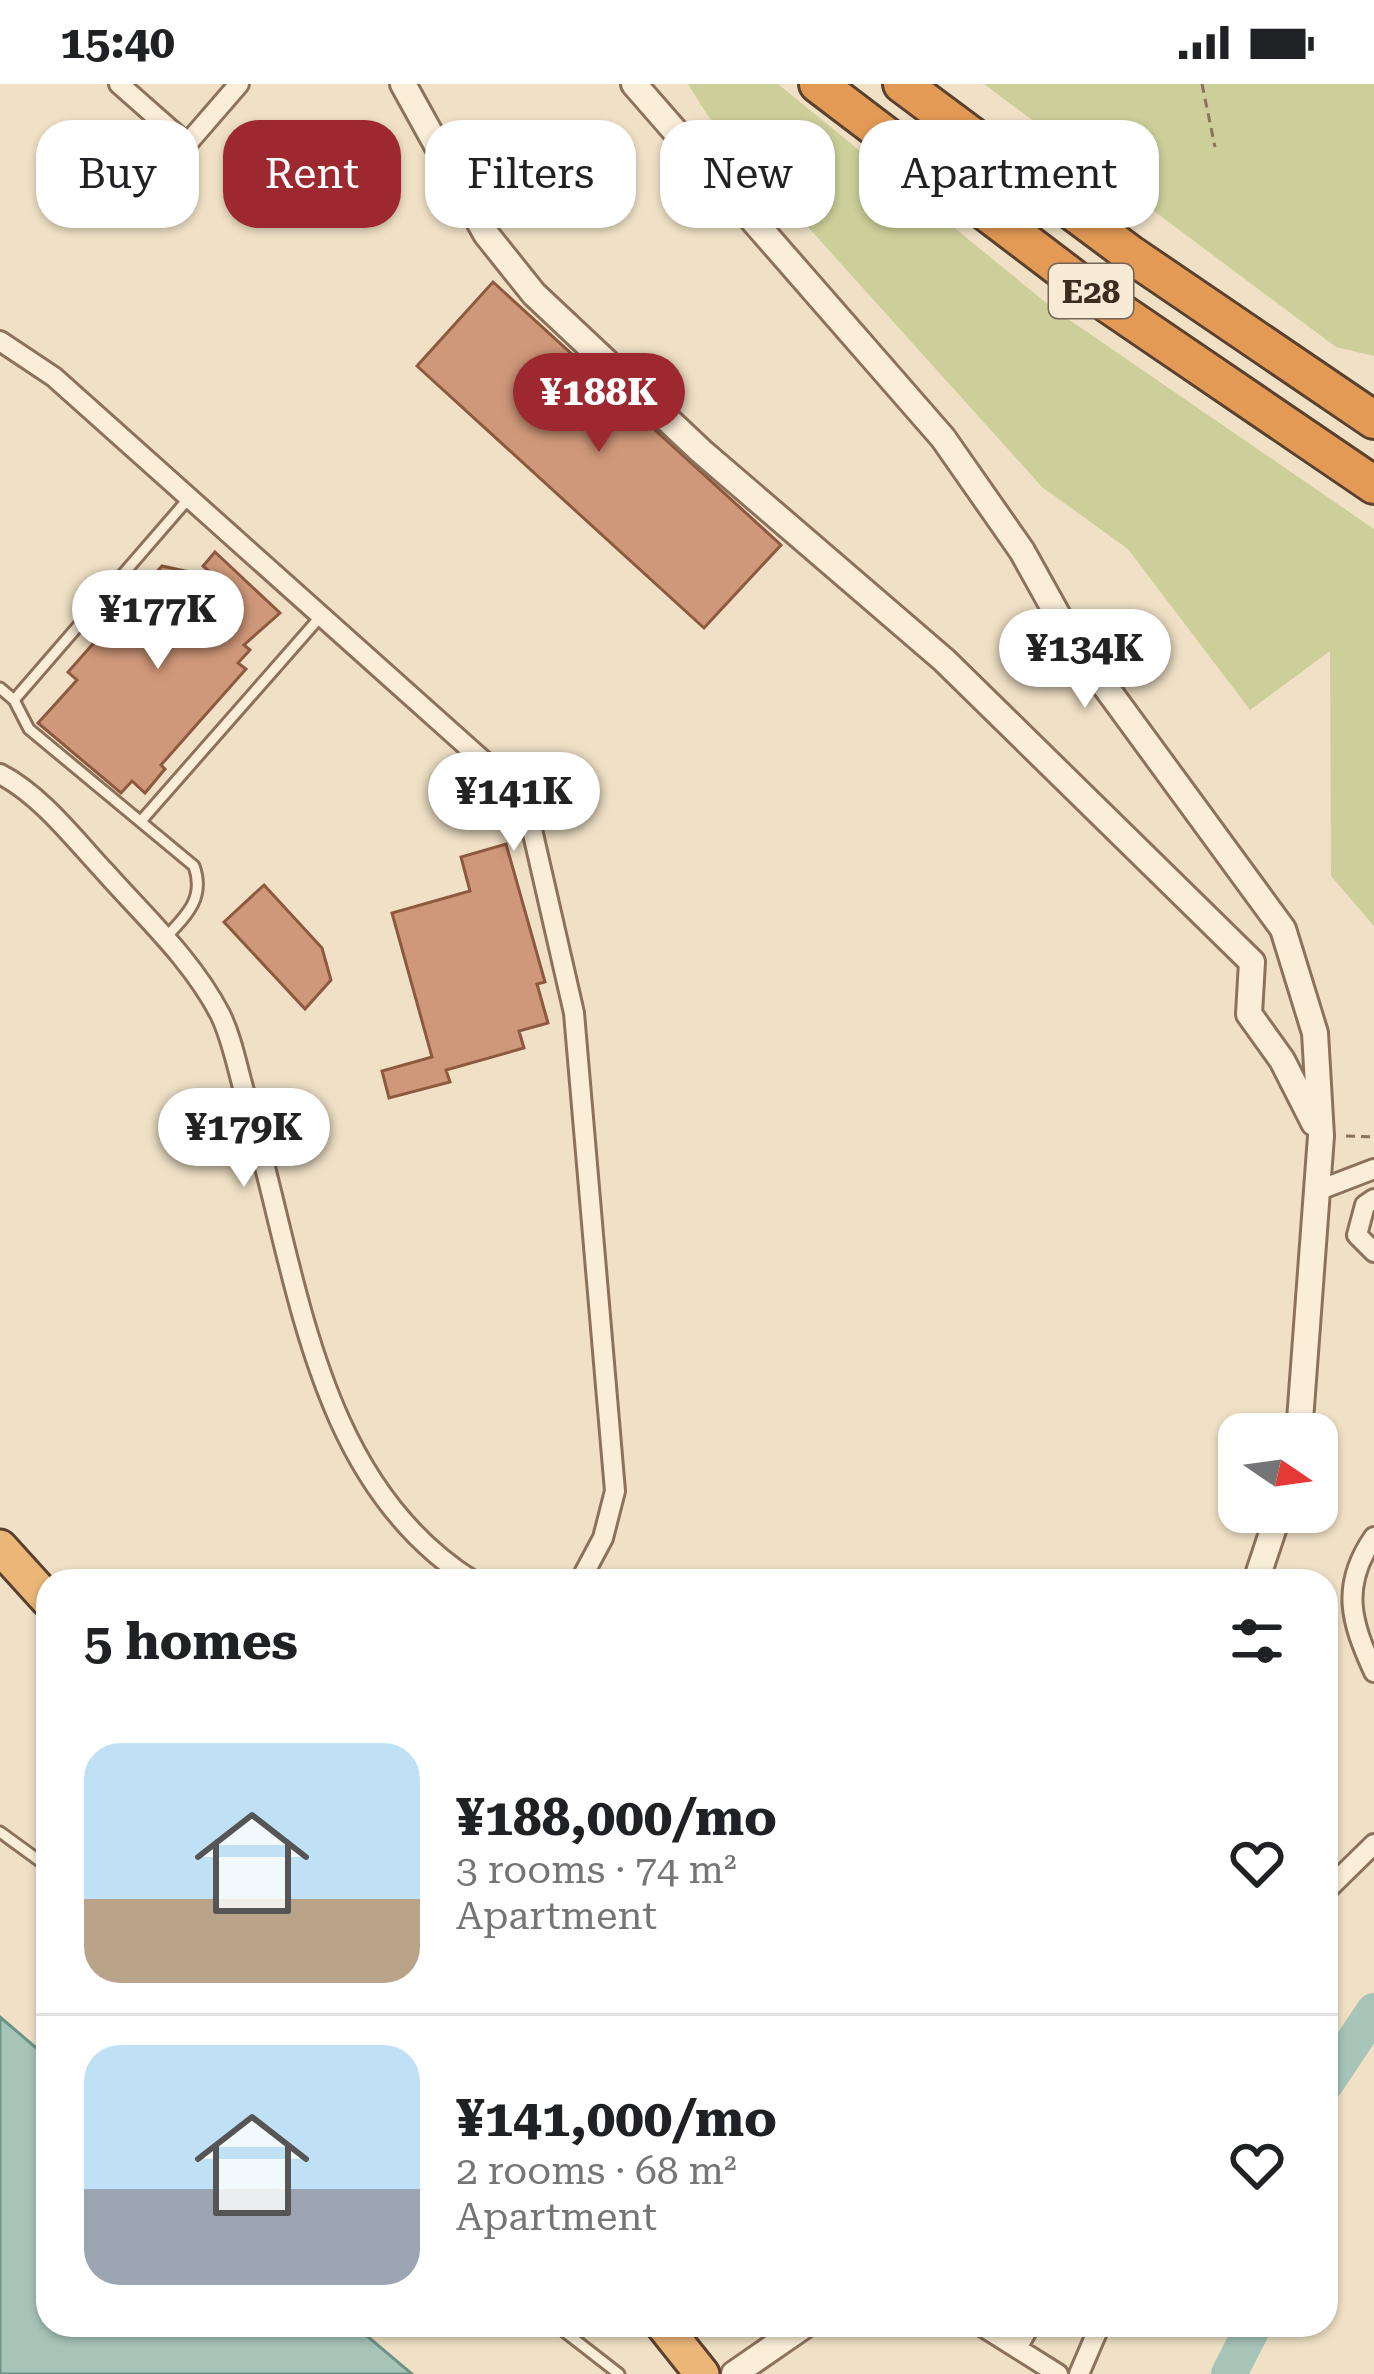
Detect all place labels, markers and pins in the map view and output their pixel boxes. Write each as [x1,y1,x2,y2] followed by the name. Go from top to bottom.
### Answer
[515,353,683,455] pin: ¥188K
[74,570,242,672] pin: ¥177K
[1001,609,1169,711] pin: ¥134K
[430,752,598,854] pin: ¥141K
[160,1088,328,1190] pin: ¥179K

